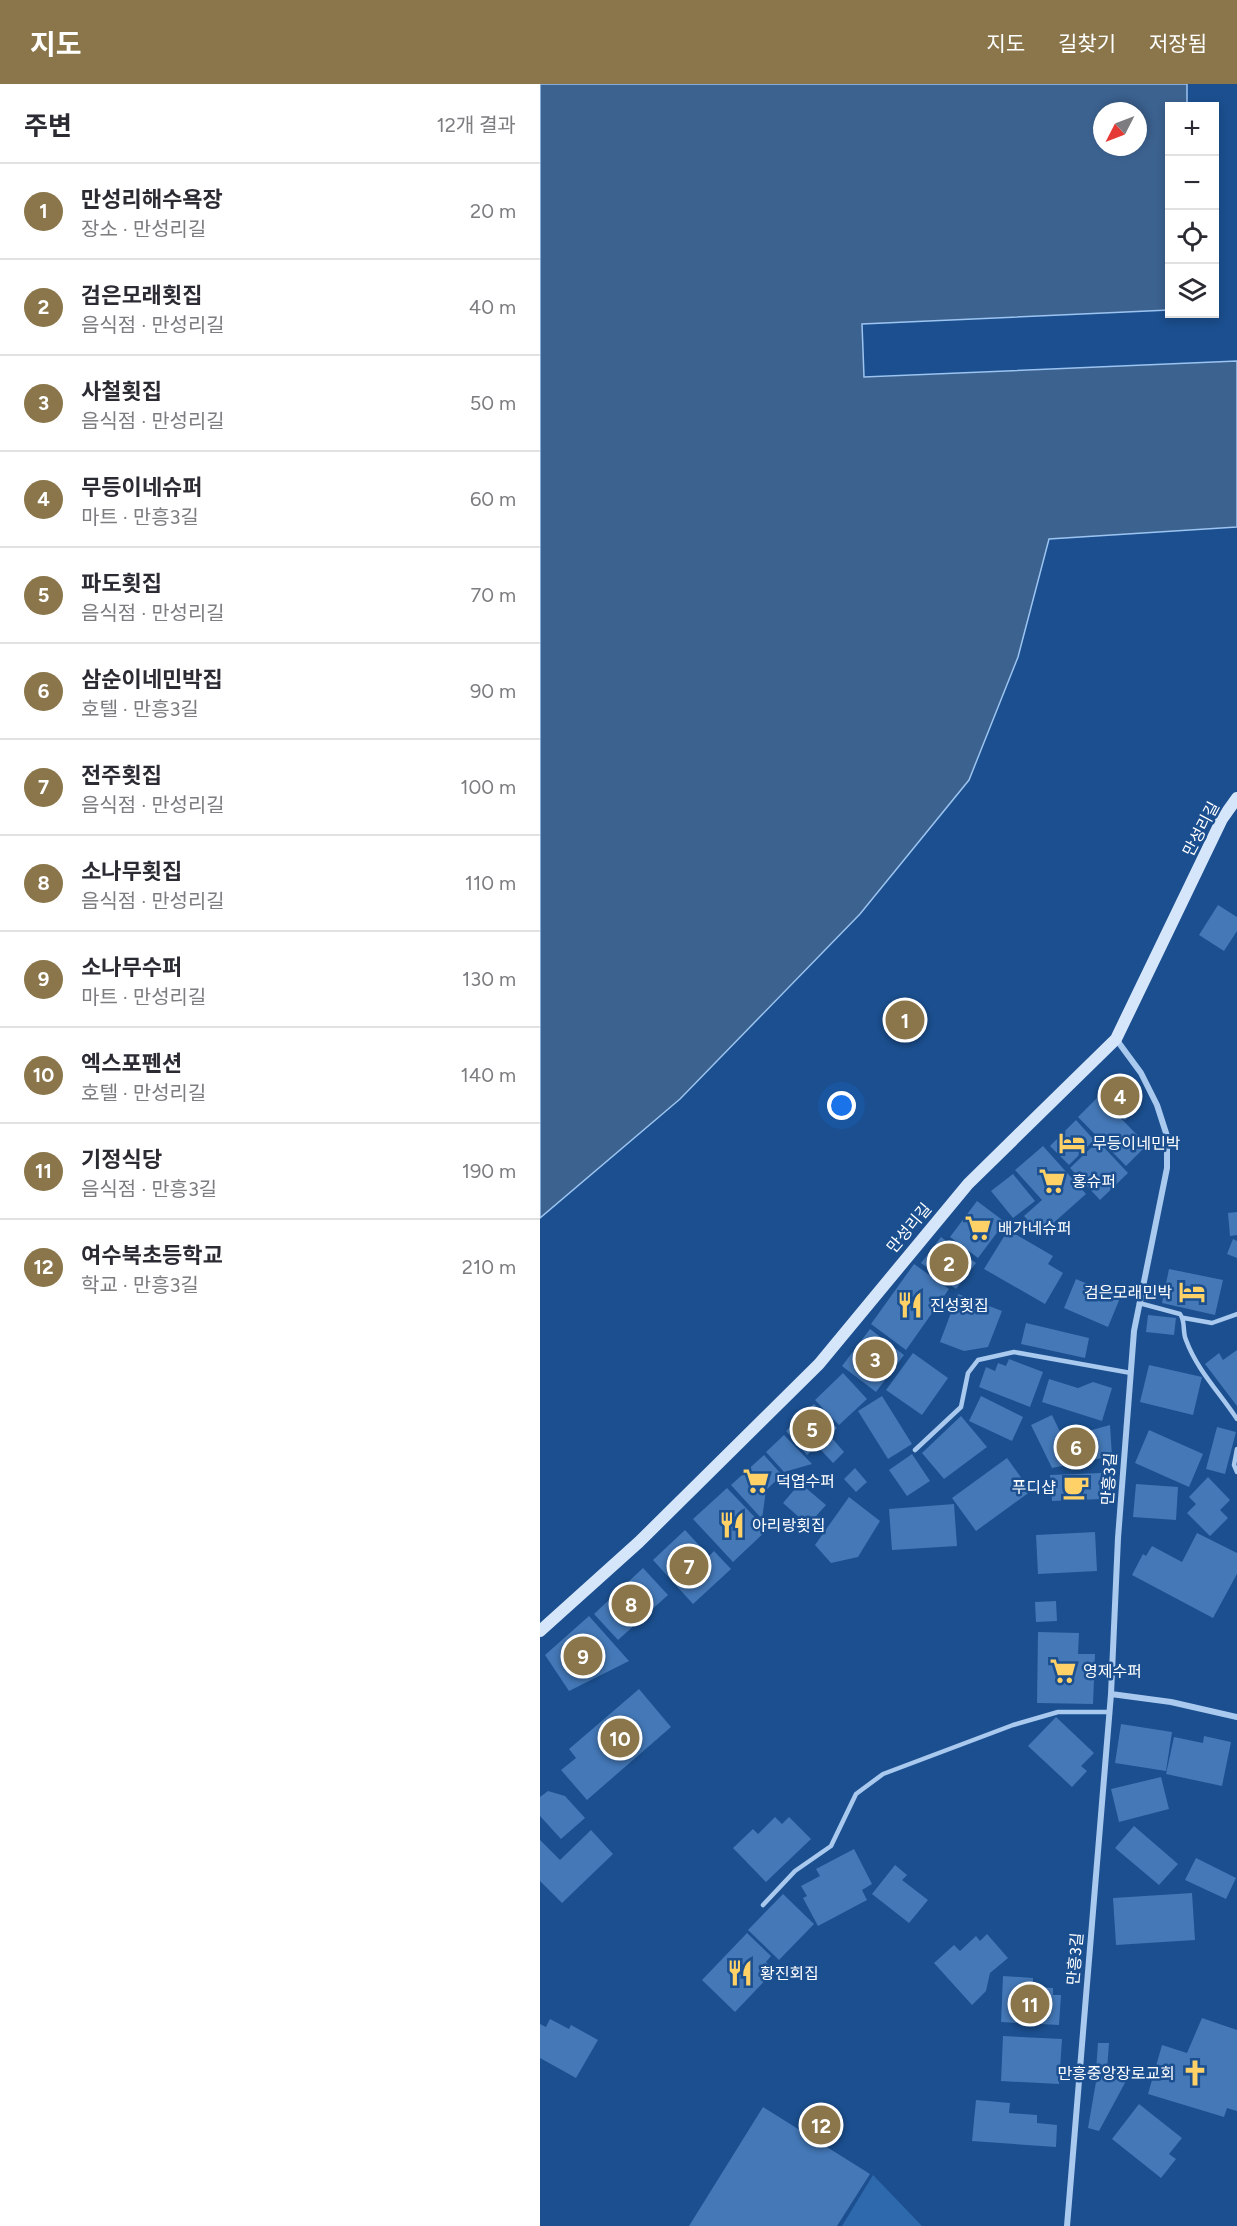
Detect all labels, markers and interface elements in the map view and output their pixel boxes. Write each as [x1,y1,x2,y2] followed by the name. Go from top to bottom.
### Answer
[30,27,82,61] text: 지도
[986,31,1025,56] text: 지도
[1058,31,1116,56] text: 길찾기
[1149,31,1207,56] text: 저장됨
[1093,102,1147,156] north arrow
[1165,102,1219,318] map controls
[1165,102,1219,156] button: +
[24,110,72,142] text: 주변
[436,113,516,137] text: 12개 결과
[1165,156,1219,210] button: −
[81,186,223,213] text: 만성리해수욕장
[39,199,48,223] text: 1
[470,199,516,223] text: 20 m
[1165,210,1219,264] button: locate
[81,217,206,241] text: 장소 · 만성리길
[1165,264,1219,318] button: layers
[81,282,202,309] text: 검은모래횟집
[38,295,49,319] text: 2
[469,295,516,319] text: 40 m
[81,313,225,337] text: 음식점 · 만성리길
[81,378,162,405] text: 사철횟집
[38,391,49,415] text: 3
[470,391,516,415] text: 50 m
[81,409,225,433] text: 음식점 · 만성리길
[81,474,202,501] text: 무등이네슈퍼
[37,487,50,511] text: 4
[470,487,516,511] text: 60 m
[81,505,199,529] text: 마트 · 만흥3길
[81,570,162,597] text: 파도횟집
[38,583,49,607] text: 5
[470,583,516,607] text: 70 m
[81,601,225,625] text: 음식점 · 만성리길
[81,666,223,693] text: 삼순이네민박집
[38,679,49,703] text: 6
[470,679,516,703] text: 90 m
[81,697,199,721] text: 호텔 · 만흥3길
[81,762,162,789] text: 전주횟집
[38,775,49,799] text: 7
[460,775,516,799] text: 100 m
[81,793,225,817] text: 음식점 · 만성리길
[1179,799,1223,859] street label: 만성리길
[81,858,182,885] text: 소나무횟집
[37,871,50,895] text: 8
[465,871,516,895] text: 110 m
[81,889,225,913] text: 음식점 · 만성리길
[81,954,182,981] text: 소나무수퍼
[38,967,49,991] text: 9
[462,967,516,991] text: 130 m
[81,985,206,1009] text: 마트 · 만성리길
[886,998,925,1042] pin: 1
[81,1050,182,1077] text: 엑스포펜션
[33,1063,54,1087] text: 10
[461,1063,516,1087] text: 140 m
[1100,1074,1140,1118] pin: 4
[81,1081,206,1105] text: 호텔 · 만성리길
[827,1091,856,1120] your location
[1057,1128,1087,1158] hotel icon: 무등이네민박
[1092,1134,1181,1153] place label: 무등이네민박
[81,1146,162,1173] text: 기정식당
[35,1159,52,1183] text: 11
[462,1159,516,1183] text: 190 m
[1037,1166,1067,1196] supermarket icon: 홍슈퍼
[1072,1172,1116,1191] place label: 홍슈퍼
[81,1177,217,1201] text: 음식점 · 만흥3길
[883,1199,935,1257] street label: 만성리길
[963,1213,993,1243] supermarket icon: 배가네슈퍼
[998,1219,1072,1238] place label: 배가네슈퍼
[930,1240,968,1286] pin: 2
[81,1242,223,1269] text: 여수북초등학교
[33,1255,54,1279] text: 12
[462,1255,516,1279] text: 210 m
[81,1273,199,1297] text: 학교 · 만흥3길
[1177,1277,1207,1307] hotel icon: 검은모래민박
[1084,1283,1172,1302] place label: 검은모래민박
[895,1290,925,1320] restaurant icon: 진성횟집
[930,1296,989,1315] place label: 진성횟집
[856,1336,894,1382] pin: 3
[792,1406,832,1452] pin: 5
[1056,1424,1096,1470] pin: 6
[1098,1452,1120,1506] street label: 만흥3길
[741,1466,771,1496] supermarket icon: 덕엽수퍼
[776,1472,835,1491] place label: 덕엽수퍼
[1061,1472,1091,1502] cafe icon: 푸디샵
[1012,1478,1056,1497] place label: 푸디샵
[717,1510,747,1540] restaurant icon: 아리랑횟집
[752,1516,826,1535] place label: 아리랑횟집
[670,1544,708,1588] pin: 7
[612,1582,650,1627] pin: 8
[564,1634,603,1678] pin: 9
[1048,1656,1078,1686] supermarket icon: 영제수퍼
[1083,1662,1142,1681] place label: 영제수퍼
[600,1716,640,1760] pin: 10
[1063,1932,1087,1986] street label: 만흥3길
[725,1958,755,1988] restaurant icon: 황진회집
[760,1964,819,1983] place label: 황진회집
[1010,1982,1050,2026] pin: 11
[1180,2058,1210,2088] church icon: 만흥중앙장로교회
[1057,2064,1175,2083] place label: 만흥중앙장로교회
[802,2102,840,2148] pin: 12

